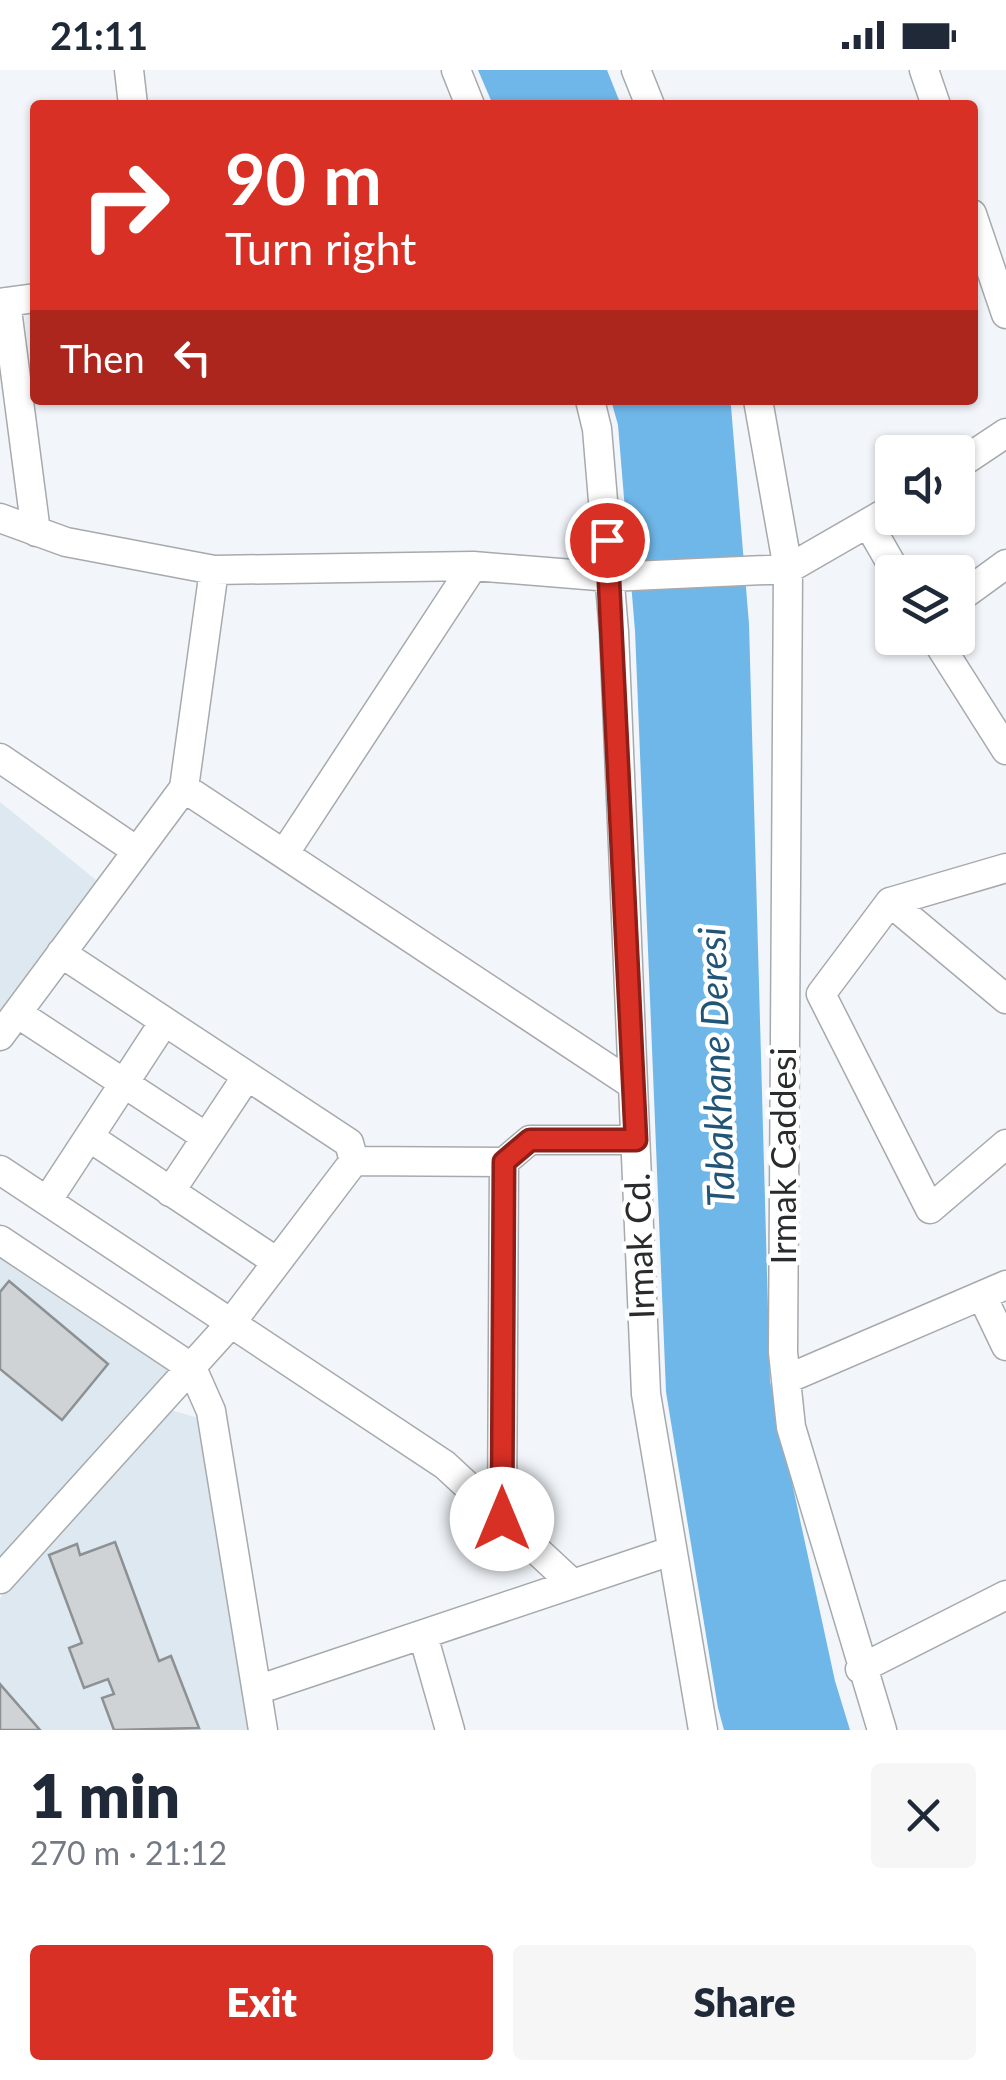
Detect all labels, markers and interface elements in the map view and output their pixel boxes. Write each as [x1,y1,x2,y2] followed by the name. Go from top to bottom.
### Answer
[50,12,148,58] text: 21:11
[225,136,382,220] text: 90 m
[60,140,190,270] icon: right
[225,221,416,275] text: Turn right
[165,330,220,385] icon: left
[60,335,145,381] text: Then
[875,435,975,655] map controls
[875,435,975,535] button: sound
[565,498,650,583] pin
[580,513,635,568] icon: arrive
[875,555,975,655] button: layers
[687,926,743,1208] water label: Tabakhane Deresi
[761,1047,803,1265] street label: Irmak Caddesi
[614,1172,662,1320] street label: Irmak Cd.
[450,1467,554,1571] position arrow
[30,1759,180,1831] text: 1 min
[871,1763,976,1868] button: close
[30,1833,227,1872] text: 270 m · 21:12
[30,1945,493,2060] button: Exit
[513,1945,976,2060] button: Share

